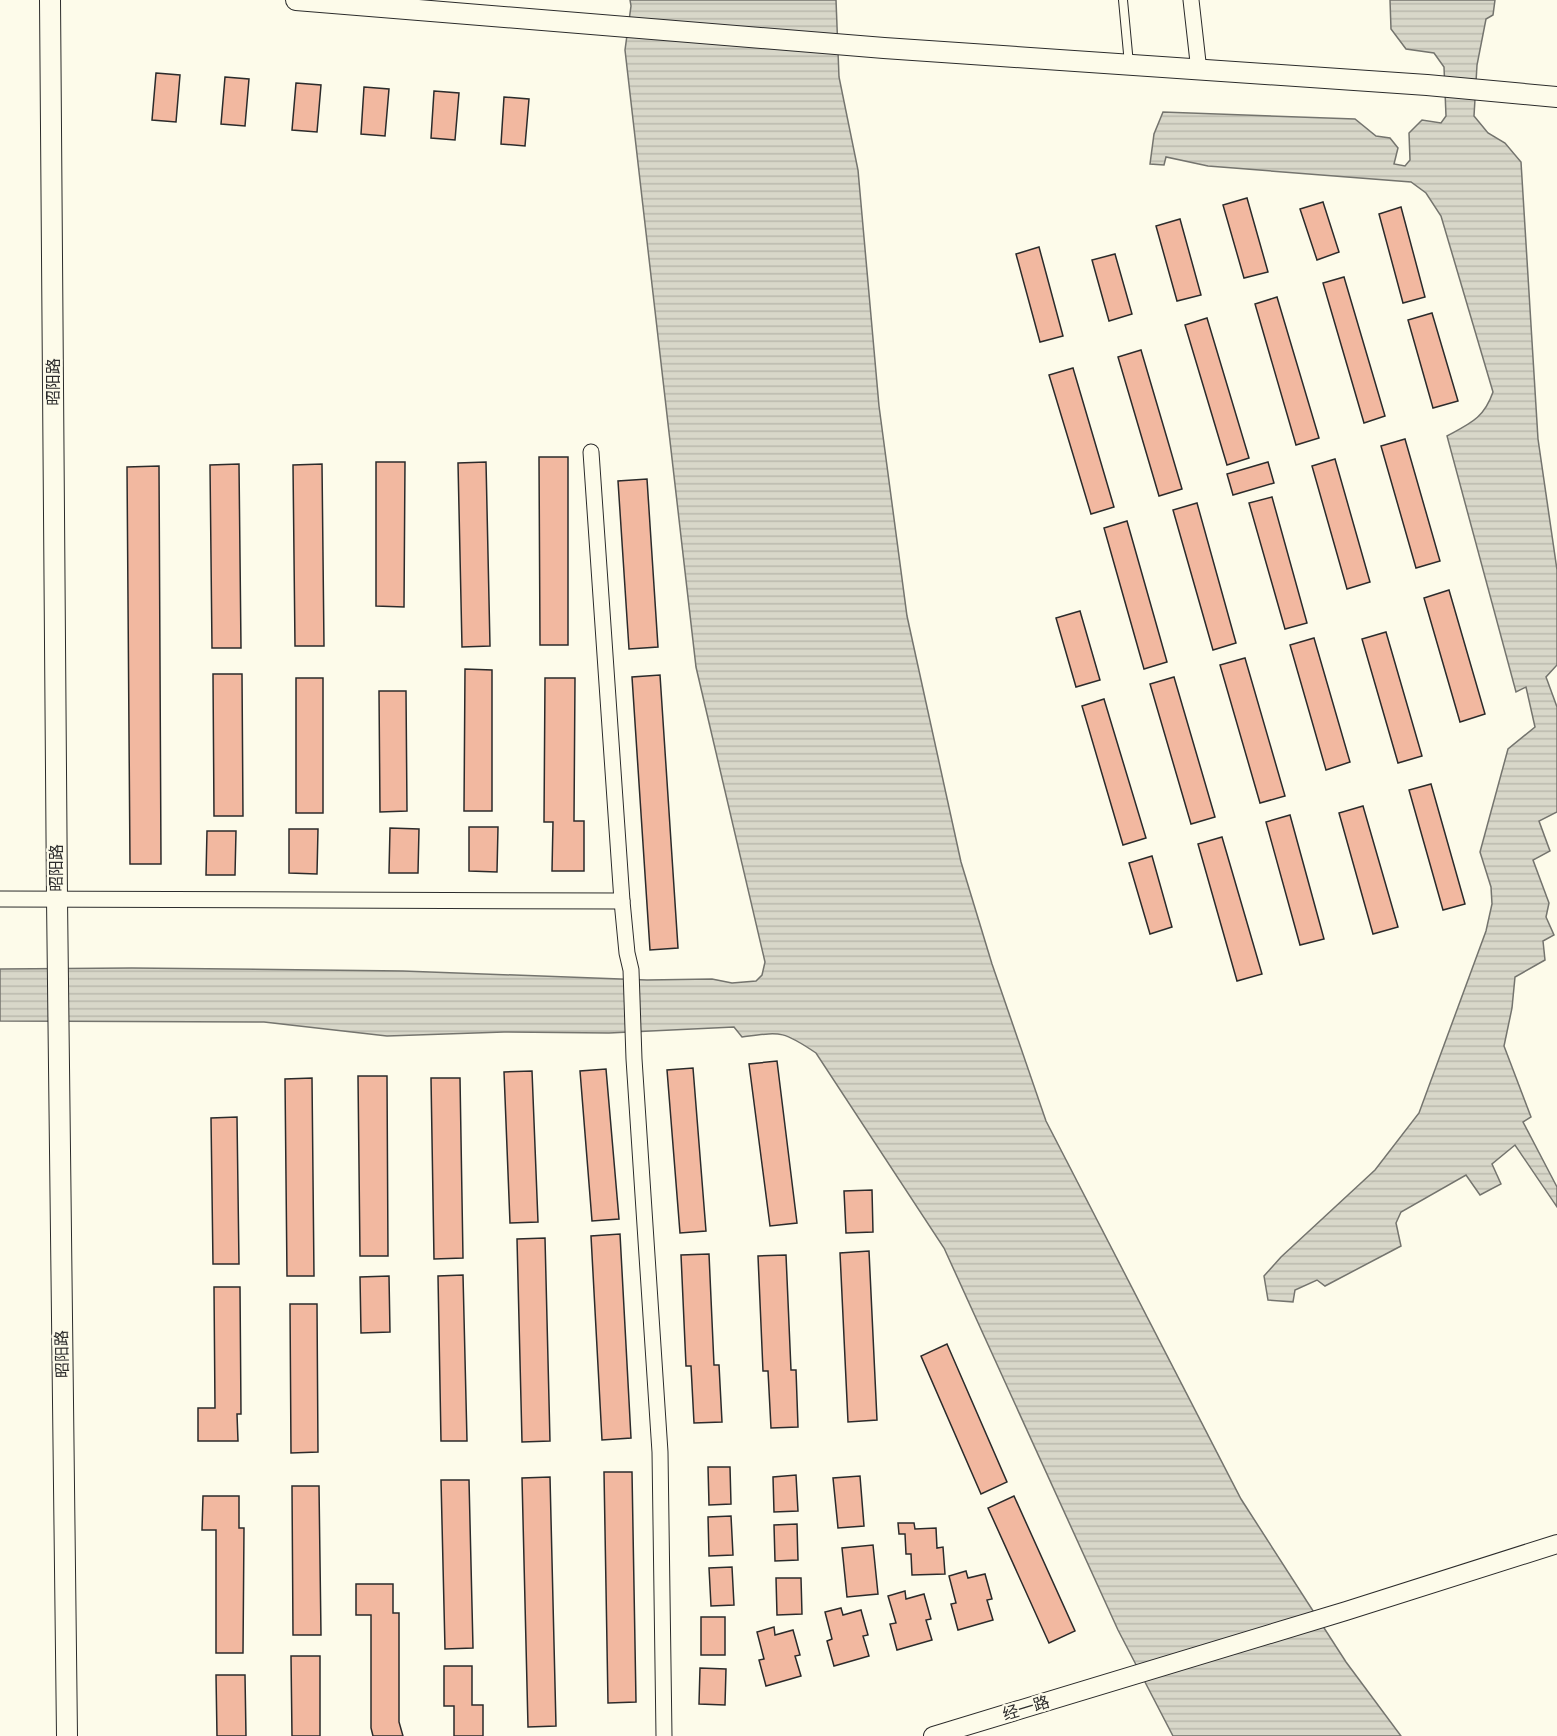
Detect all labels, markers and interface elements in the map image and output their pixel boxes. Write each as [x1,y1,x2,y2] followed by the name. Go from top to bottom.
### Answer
[43,358,64,406] street label: 昭阳路
[46,844,67,892] street label: 昭阳路
[51,1330,73,1378] street label: 昭阳路
[1000,1691,1052,1725] street label: 经一路

